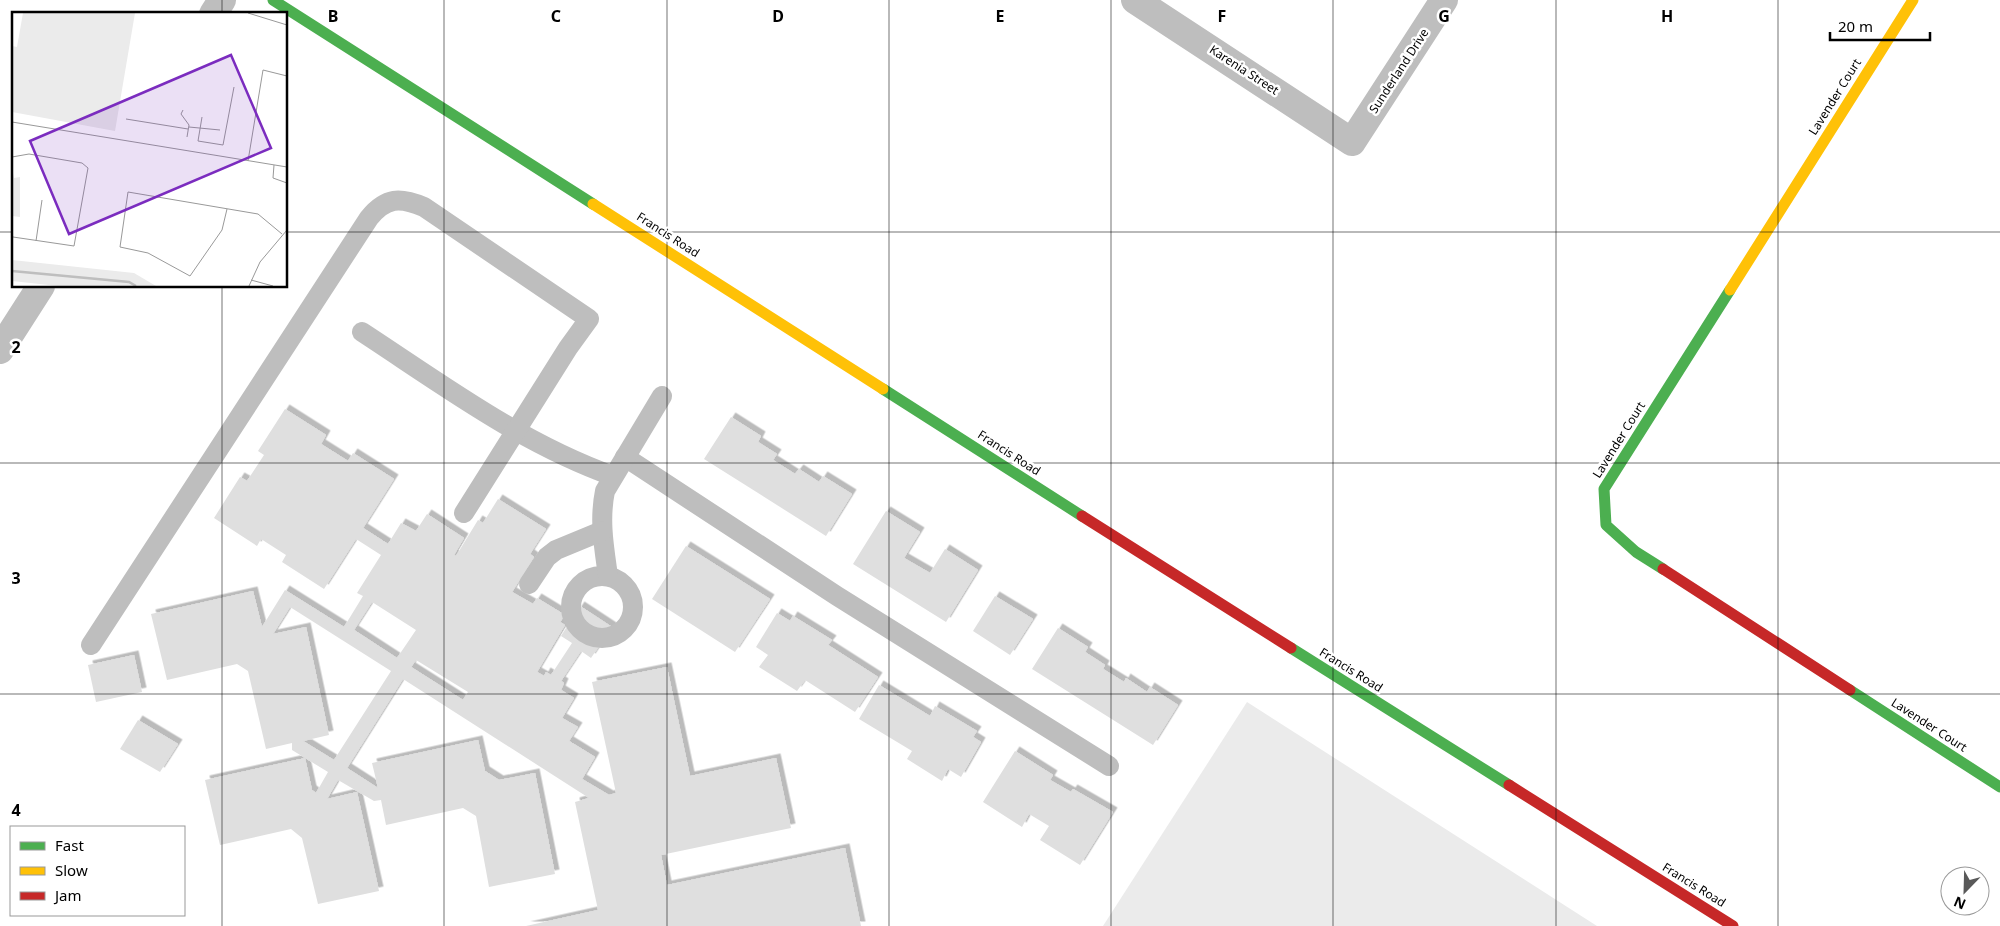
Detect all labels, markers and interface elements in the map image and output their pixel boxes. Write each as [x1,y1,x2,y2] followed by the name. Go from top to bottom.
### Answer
[328,5,338,27] text: B
[551,5,561,27] text: C
[772,5,784,27] text: D
[996,5,1005,27] text: E
[1218,5,1226,27] text: F
[1438,5,1450,27] text: G
[1661,5,1673,27] text: H
[1830,10,1930,42] scale bar
[12,12,288,288] inset map
[1838,16,1873,36] text: 20 m
[1365,25,1433,116] street label: Sunderland Drive
[1206,41,1283,99] street label: Karenia Street
[1804,55,1865,138] street label: Lavender Court
[634,208,703,261] street label: Francis Road
[11,336,21,358] text: 2
[1588,398,1649,481] street label: Lavender Court
[975,426,1044,479] street label: Francis Road
[11,567,21,589] text: 3
[1316,643,1386,696] street label: Francis Road
[1888,694,1971,756] street label: Lavender Court
[11,799,21,821] text: 4
[10,826,185,916] legend
[55,835,84,855] text: Fast
[1659,858,1729,911] street label: Francis Road
[55,860,88,880] text: Slow
[1940,866,1990,916] north arrow
[53,885,82,905] text: Jam
[1951,892,1969,914] text: N

